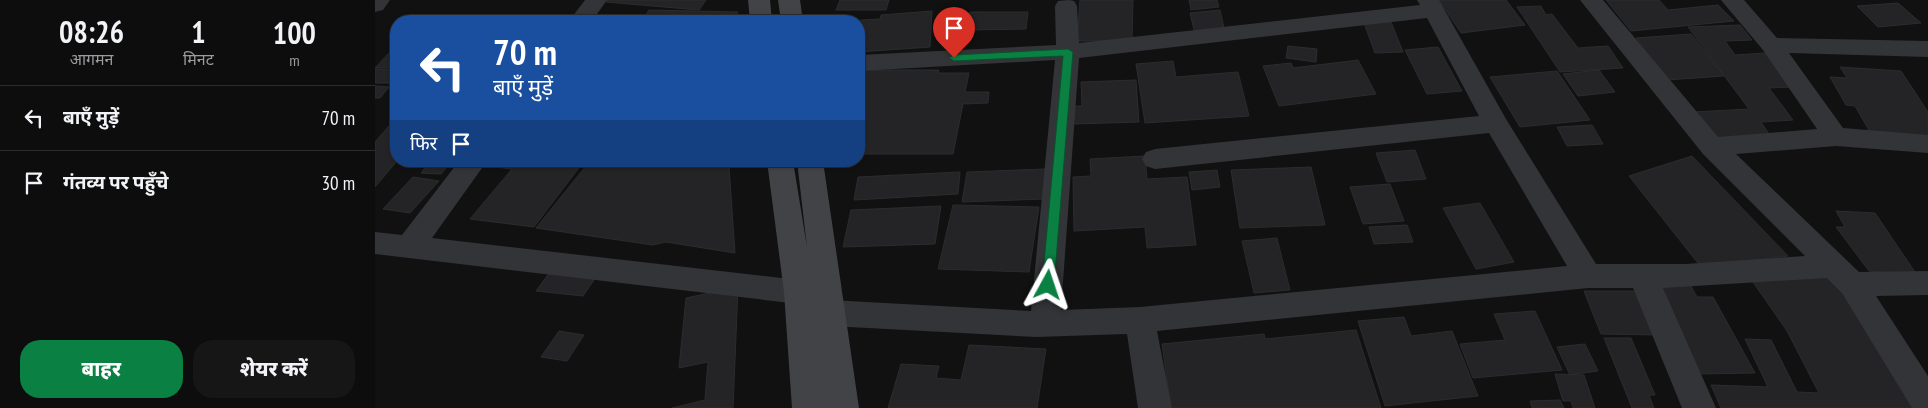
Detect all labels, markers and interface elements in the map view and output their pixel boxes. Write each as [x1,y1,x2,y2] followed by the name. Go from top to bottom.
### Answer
[933,7,975,58] pin
[59,12,124,51] text: 08:26
[191,12,206,51] text: 1
[273,13,316,52] text: 100
[940,14,968,42] icon: arrive
[493,29,557,75] text: 70 m
[410,35,475,100] icon: left
[70,49,113,69] text: आगमन
[183,49,214,69] text: मिनट
[289,50,300,70] text: m
[493,73,553,101] text: बाएँ मुड़ें
[20,104,48,132] icon: left
[63,105,119,129] text: बाएँ मुड़ें
[322,106,355,130] text: 70 m
[447,130,475,158] icon: arrive
[410,131,437,155] text: फिर
[20,169,48,197] icon: arrive
[63,170,168,194] text: गंतव्य पर पहुँचे
[322,171,355,195] text: 30 m
[1021,258,1073,310] position arrow
[20,340,183,398] button: बाहर
[193,340,355,398] button: शेयर करें

